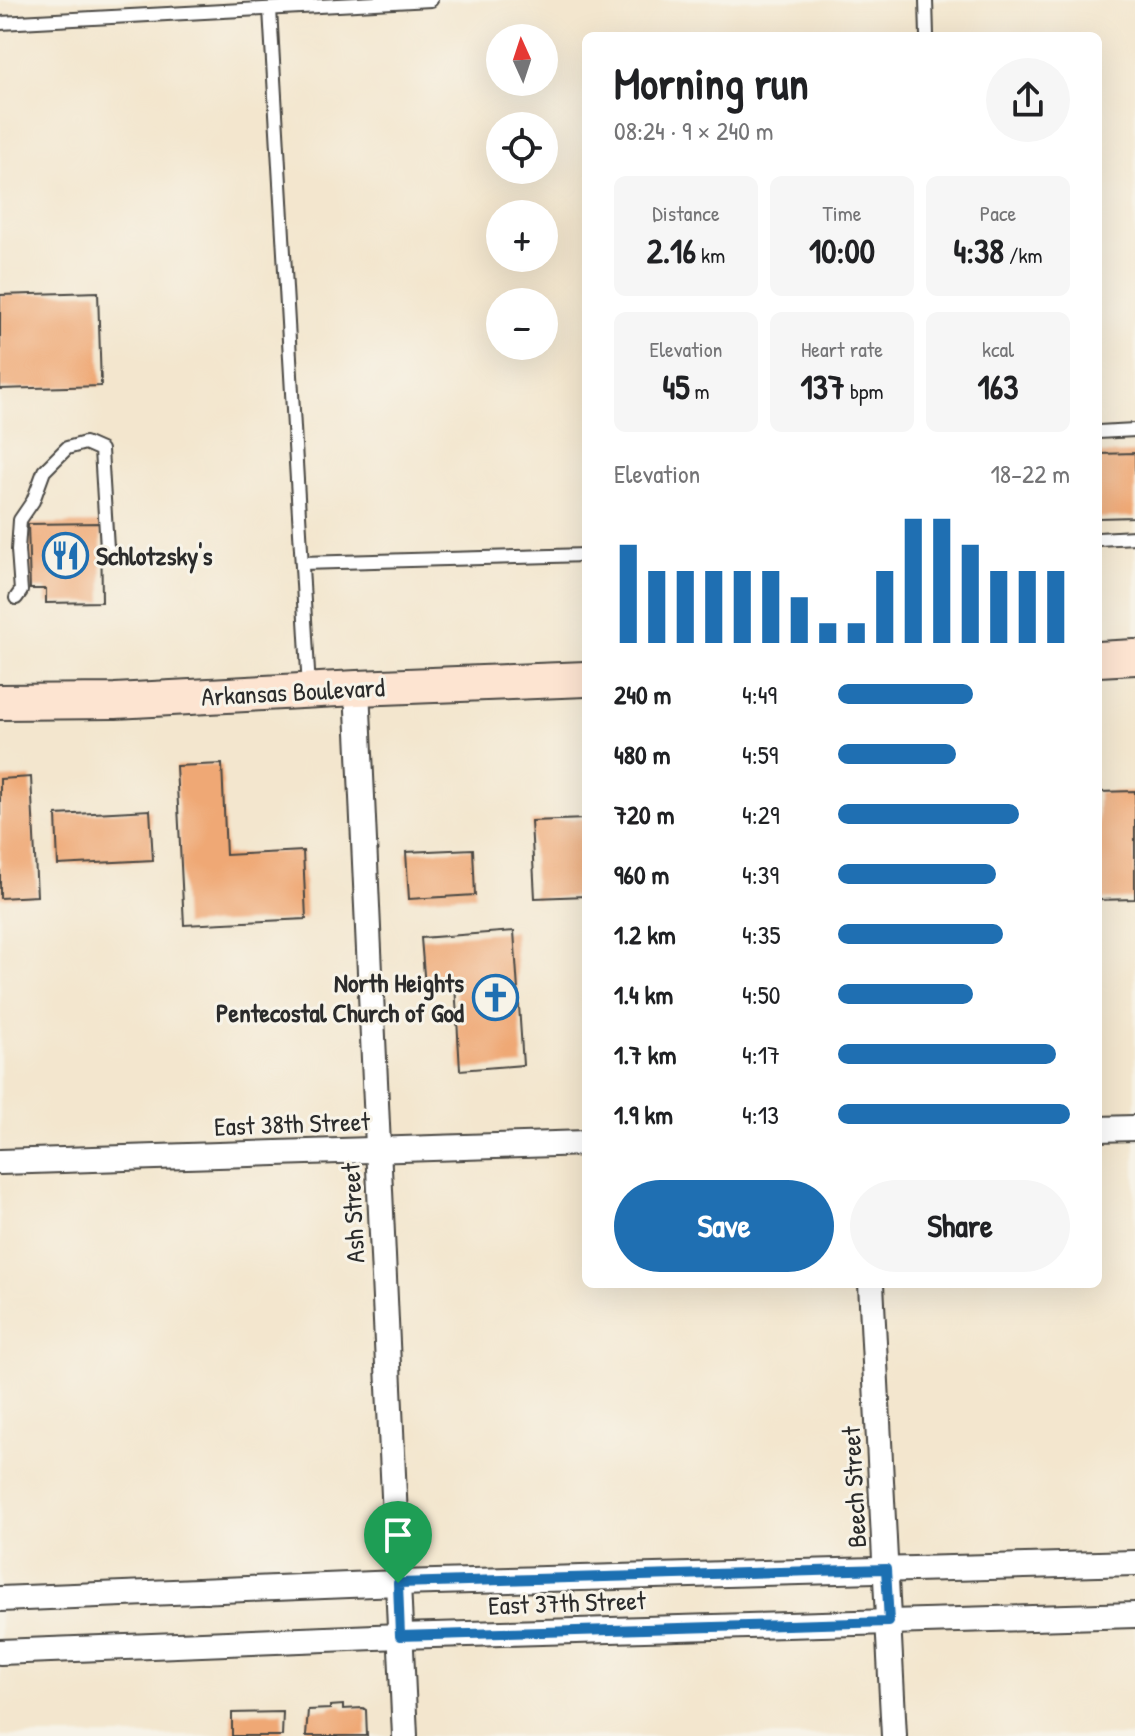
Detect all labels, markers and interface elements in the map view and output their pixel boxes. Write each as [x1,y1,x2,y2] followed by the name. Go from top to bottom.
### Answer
[486,24,558,96] north arrow
[486,24,558,360] map controls
[614,53,809,113] text: Morning run
[986,58,1070,142] button: share
[486,112,558,184] button: locate
[614,113,773,148] text: 08:24 · 9 × 240 m
[652,198,720,228] text: Distance
[823,198,861,228] text: Time
[980,198,1016,228] text: Pace
[486,200,558,272] button: +
[647,228,696,274] text: 2.16
[809,228,875,274] text: 10:00
[953,228,1004,274] text: 4:38
[696,240,725,270] text: km
[1004,240,1043,270] text: /km
[486,288,558,360] button: −
[649,334,723,364] text: Elevation
[801,334,883,364] text: Heart rate
[982,334,1014,364] text: kcal
[662,364,690,410] text: 45
[801,364,845,410] text: 137
[977,364,1019,410] text: 163
[690,376,710,406] text: m
[845,376,883,406] text: bpm
[614,456,700,491] text: Elevation
[990,456,1070,491] text: 18–22 m
[41,532,89,580] restaurant icon: Schlotzsky's
[96,538,212,574] place label: Schlotzsky's
[200,669,386,714] street label: Arkansas Boulevard
[614,677,671,712] text: 240 m
[742,677,777,712] text: 4:49
[614,737,670,772] text: 480 m
[742,737,778,772] text: 4:59
[614,797,674,832] text: 720 m
[742,797,780,832] text: 4:29
[614,857,669,892] text: 960 m
[742,857,779,892] text: 4:39
[614,917,676,952] text: 1.2 km
[742,917,780,952] text: 4:35
[216,965,465,1030] place label: North Heights Pentecostal Church of God
[471,974,519,1022] church icon: North Heights Pentecostal Church of God
[614,977,673,1012] text: 1.4 km
[742,977,780,1012] text: 4:50
[614,1037,676,1072] text: 1.7 km
[742,1037,780,1072] text: 4:17
[614,1097,673,1132] text: 1.9 km
[742,1097,779,1132] text: 4:13
[213,1103,372,1144] street label: East 38th Street
[332,1161,373,1264] street label: Ash Street
[614,1180,834,1272] button: Save
[850,1180,1070,1272] button: Share
[833,1424,874,1549] street label: Beech Street
[364,1501,432,1583] pin
[376,1513,420,1557] icon: arrive
[488,1582,647,1623] street label: East 37th Street

